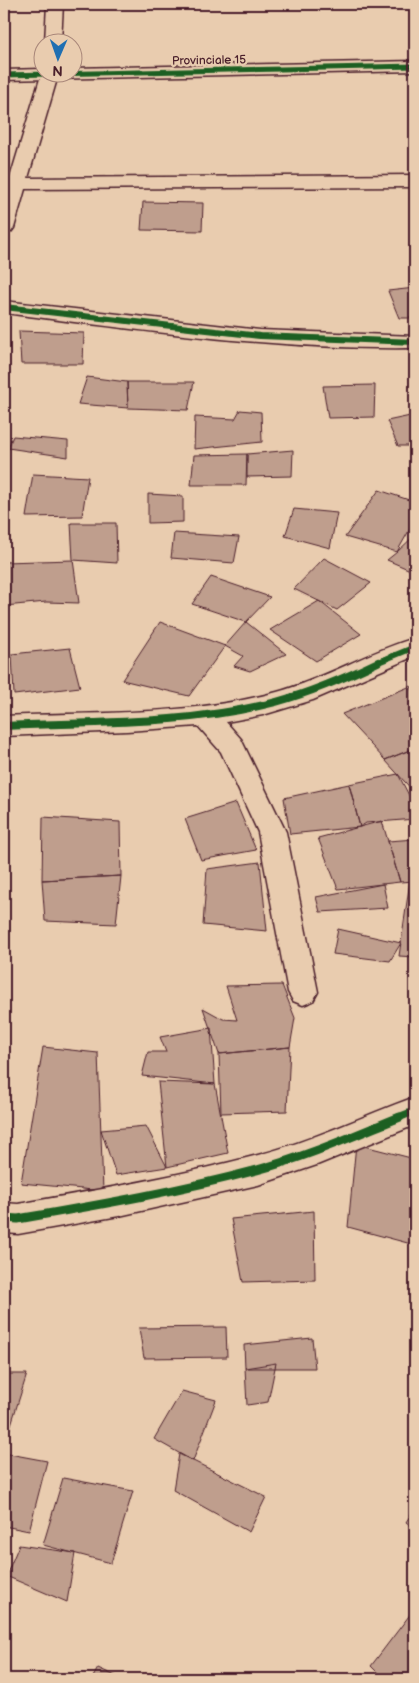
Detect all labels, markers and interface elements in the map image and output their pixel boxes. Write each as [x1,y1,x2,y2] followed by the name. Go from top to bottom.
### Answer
[32,32,82,82] north arrow
[172,52,246,69] street label: Provinciale 15
[52,62,63,79] text: N

